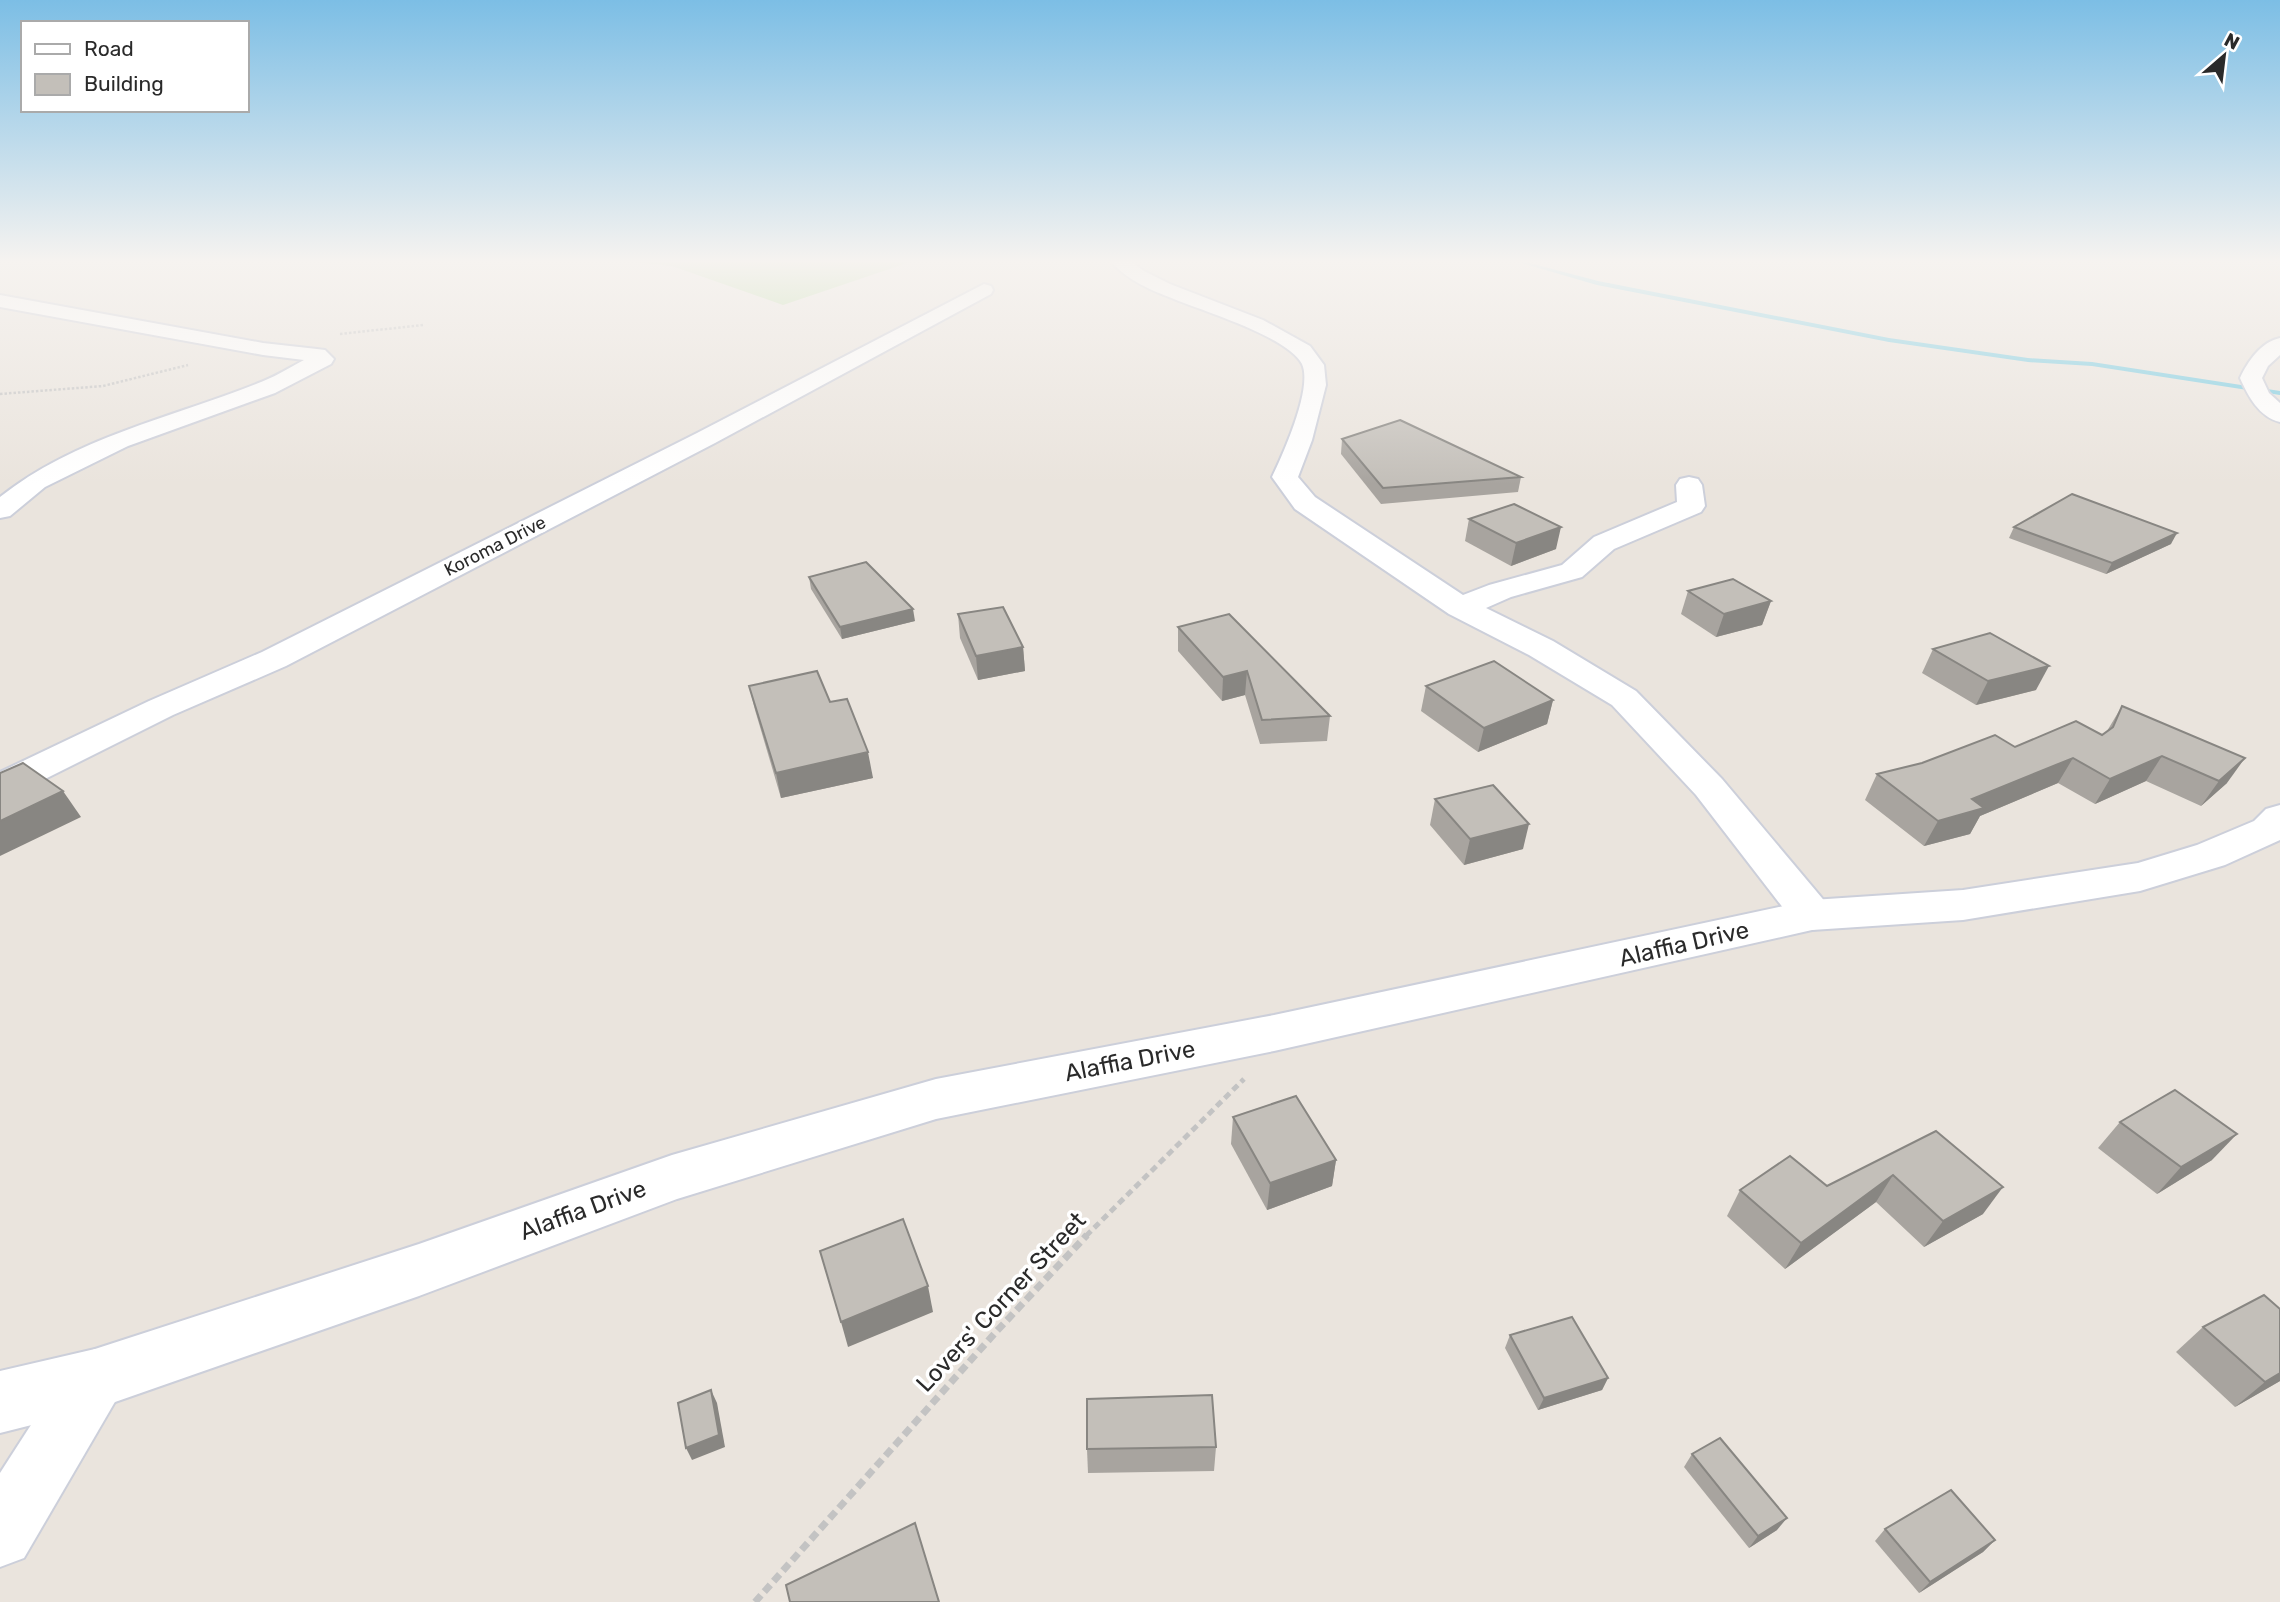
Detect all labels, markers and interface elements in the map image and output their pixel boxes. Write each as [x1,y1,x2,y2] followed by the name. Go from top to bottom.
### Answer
[21,21,248,112] legend
[2189,21,2259,91] north arrow
[2220,28,2243,55] text: N
[84,36,134,61] text: Road
[84,71,164,96] text: Building
[440,511,550,581] street label: Koroma Drive
[1616,915,1752,973] street label: Alaffia Drive
[1062,1035,1198,1087] street label: Alaffia Drive
[516,1174,650,1246] street label: Alaffia Drive
[910,1206,1092,1398] street label: Lovers' Corner Street

